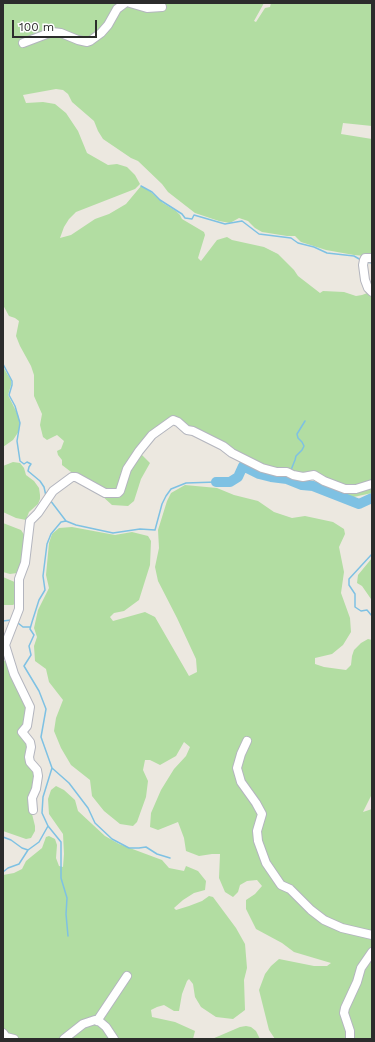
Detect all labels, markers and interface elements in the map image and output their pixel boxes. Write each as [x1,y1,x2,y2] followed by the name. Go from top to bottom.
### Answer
[14,12,99,38] scale bar
[19,20,54,34] text: 100 m

